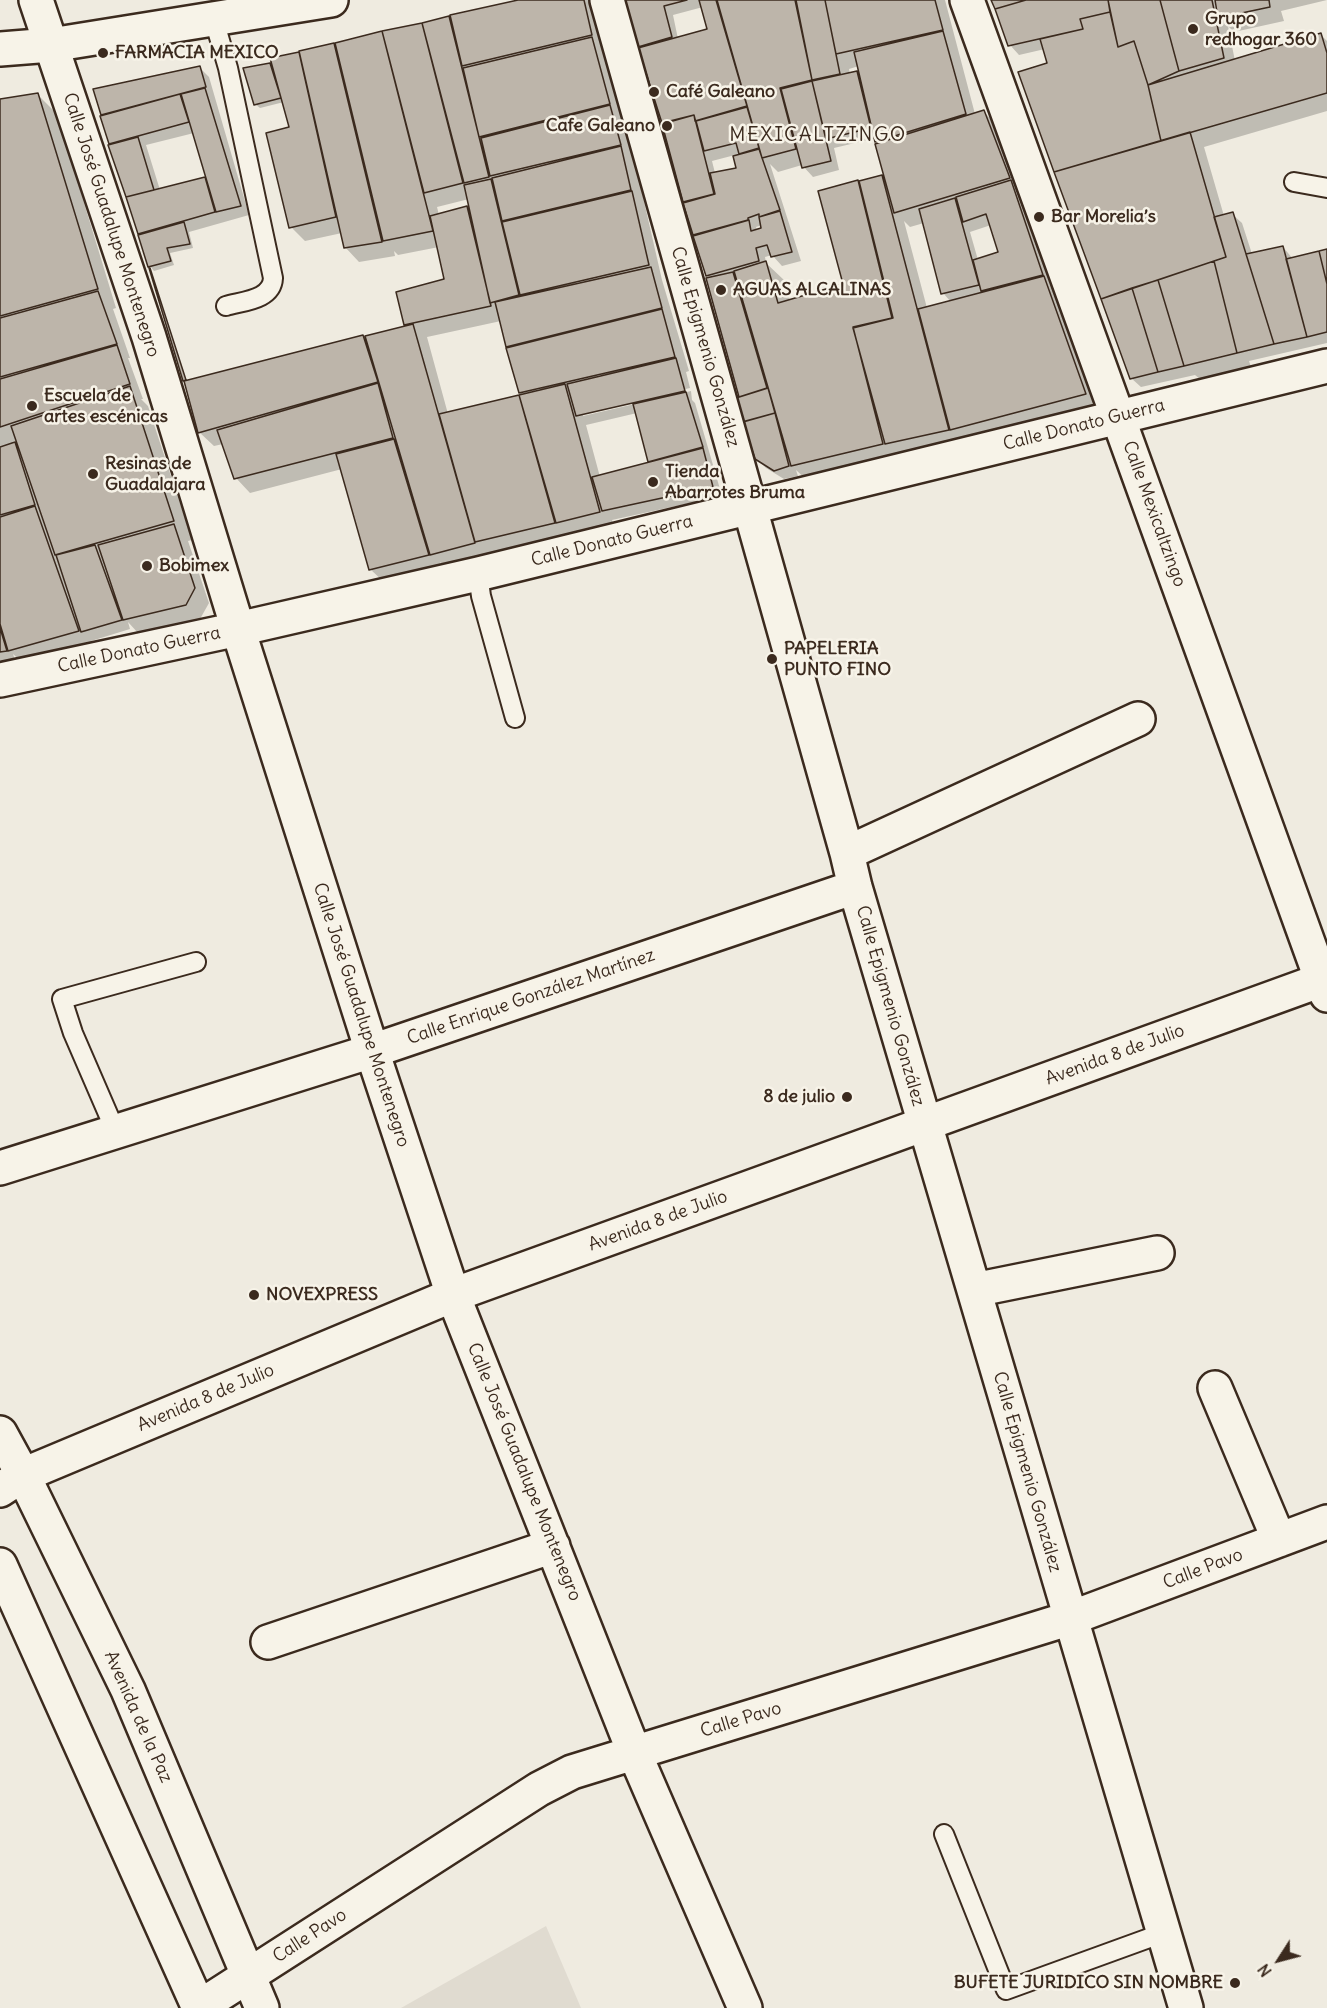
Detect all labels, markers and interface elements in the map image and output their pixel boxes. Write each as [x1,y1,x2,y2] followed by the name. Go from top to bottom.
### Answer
[1205,8,1317,50] place label: Grupo redhogar 360
[1186,22,1200,36] marker: Grupo redhogar 360
[115,42,279,64] place label: FARMACIA MEXICO
[96,46,110,60] marker: FARMACIA MEXICO
[666,81,775,103] place label: Café Galeano
[647,85,661,99] marker: Café Galeano
[58,90,164,360] street label: Calle José Guadalupe Montenegro
[546,115,655,137] place label: Cafe Galeano
[660,119,674,133] marker: Cafe Galeano
[729,123,907,147] district label: MEXICALTZINGO
[1051,206,1156,228] place label: Bar Morelia’s
[1032,210,1046,224] marker: Bar Morelia’s
[666,244,744,450] street label: Calle Epigmenio González
[733,279,891,301] place label: AGUAS ALCALINAS
[714,283,728,297] marker: AGUAS ALCALINAS
[44,385,168,428] place label: Escuela de artes escénicas
[1001,394,1167,456] street label: Calle Donato Guerra
[25,399,39,413] marker: Escuela de artes escénicas
[1118,438,1190,590] street label: Calle Mexicaltzingo
[105,453,206,496] place label: Resinas de Guadalajara
[665,461,805,504] place label: Tienda Abarrotes Bruma
[86,467,100,481] marker: Resinas de Guadalajara
[646,475,660,489] marker: Tienda Abarrotes Bruma
[529,510,695,572] street label: Calle Donato Guerra
[159,555,229,577] place label: Bobimex
[140,559,154,573] marker: Bobimex
[56,622,222,678] street label: Calle Donato Guerra
[784,638,891,680] place label: PAPELERIA PUNTO FINO
[765,652,779,666] marker: PAPELERIA PUNTO FINO
[308,880,414,1150] street label: Calle José Guadalupe Montenegro
[851,903,929,1109] street label: Calle Epigmenio González
[404,944,658,1050] street label: Calle Enrique González Martínez
[1043,1020,1187,1090] street label: Avenida 8 de Julio
[763,1086,835,1108] place label: 8 de julio
[840,1090,854,1104] marker: 8 de julio
[586,1186,730,1256] street label: Avenida 8 de Julio
[266,1284,378,1306] place label: NOVEXPRESS
[247,1288,261,1302] marker: NOVEXPRESS
[462,1340,586,1604] street label: Calle José Guadalupe Montenegro
[134,1359,278,1437] street label: Avenida 8 de Julio
[988,1369,1066,1575] street label: Calle Epigmenio González
[1160,1544,1246,1594] street label: Calle Pavo
[99,1648,177,1786] street label: Avenida de la Paz
[698,1697,784,1743] street label: Calle Pavo
[269,1904,351,1968] street label: Calle Pavo
[1249,1930,1309,1990] north arrow
[1253,1960,1276,1981] text: N
[954,1972,1223,1994] place label: BUFETE JURIDICO SIN NOMBRE
[1228,1976,1242,1990] marker: BUFETE JURIDICO SIN NOMBRE

